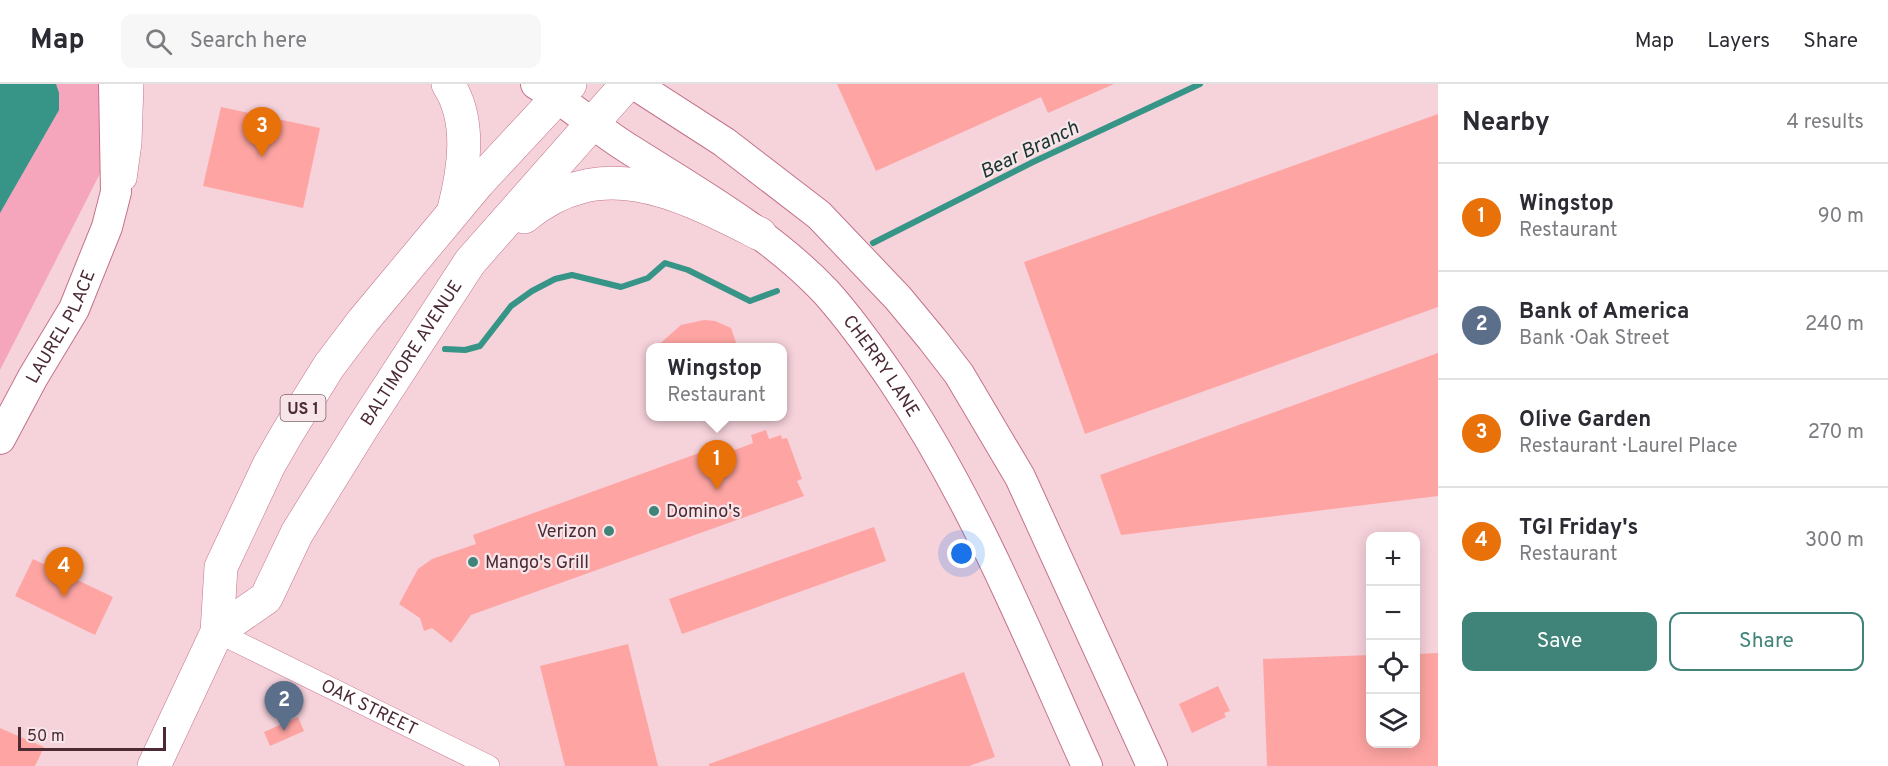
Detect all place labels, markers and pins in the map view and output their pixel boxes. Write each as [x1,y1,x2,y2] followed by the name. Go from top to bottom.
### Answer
[242,107,282,157] pin: 3
[698,440,736,490] pin: 1
[666,501,741,524] place label: Domino's
[647,504,661,518] marker: Domino's
[537,521,597,544] place label: Verizon
[602,524,616,538] marker: Verizon
[44,548,84,597] pin: 4
[485,552,589,575] place label: Mango's Grill
[466,555,480,569] marker: Mango's Grill
[264,682,304,731] pin: 2

